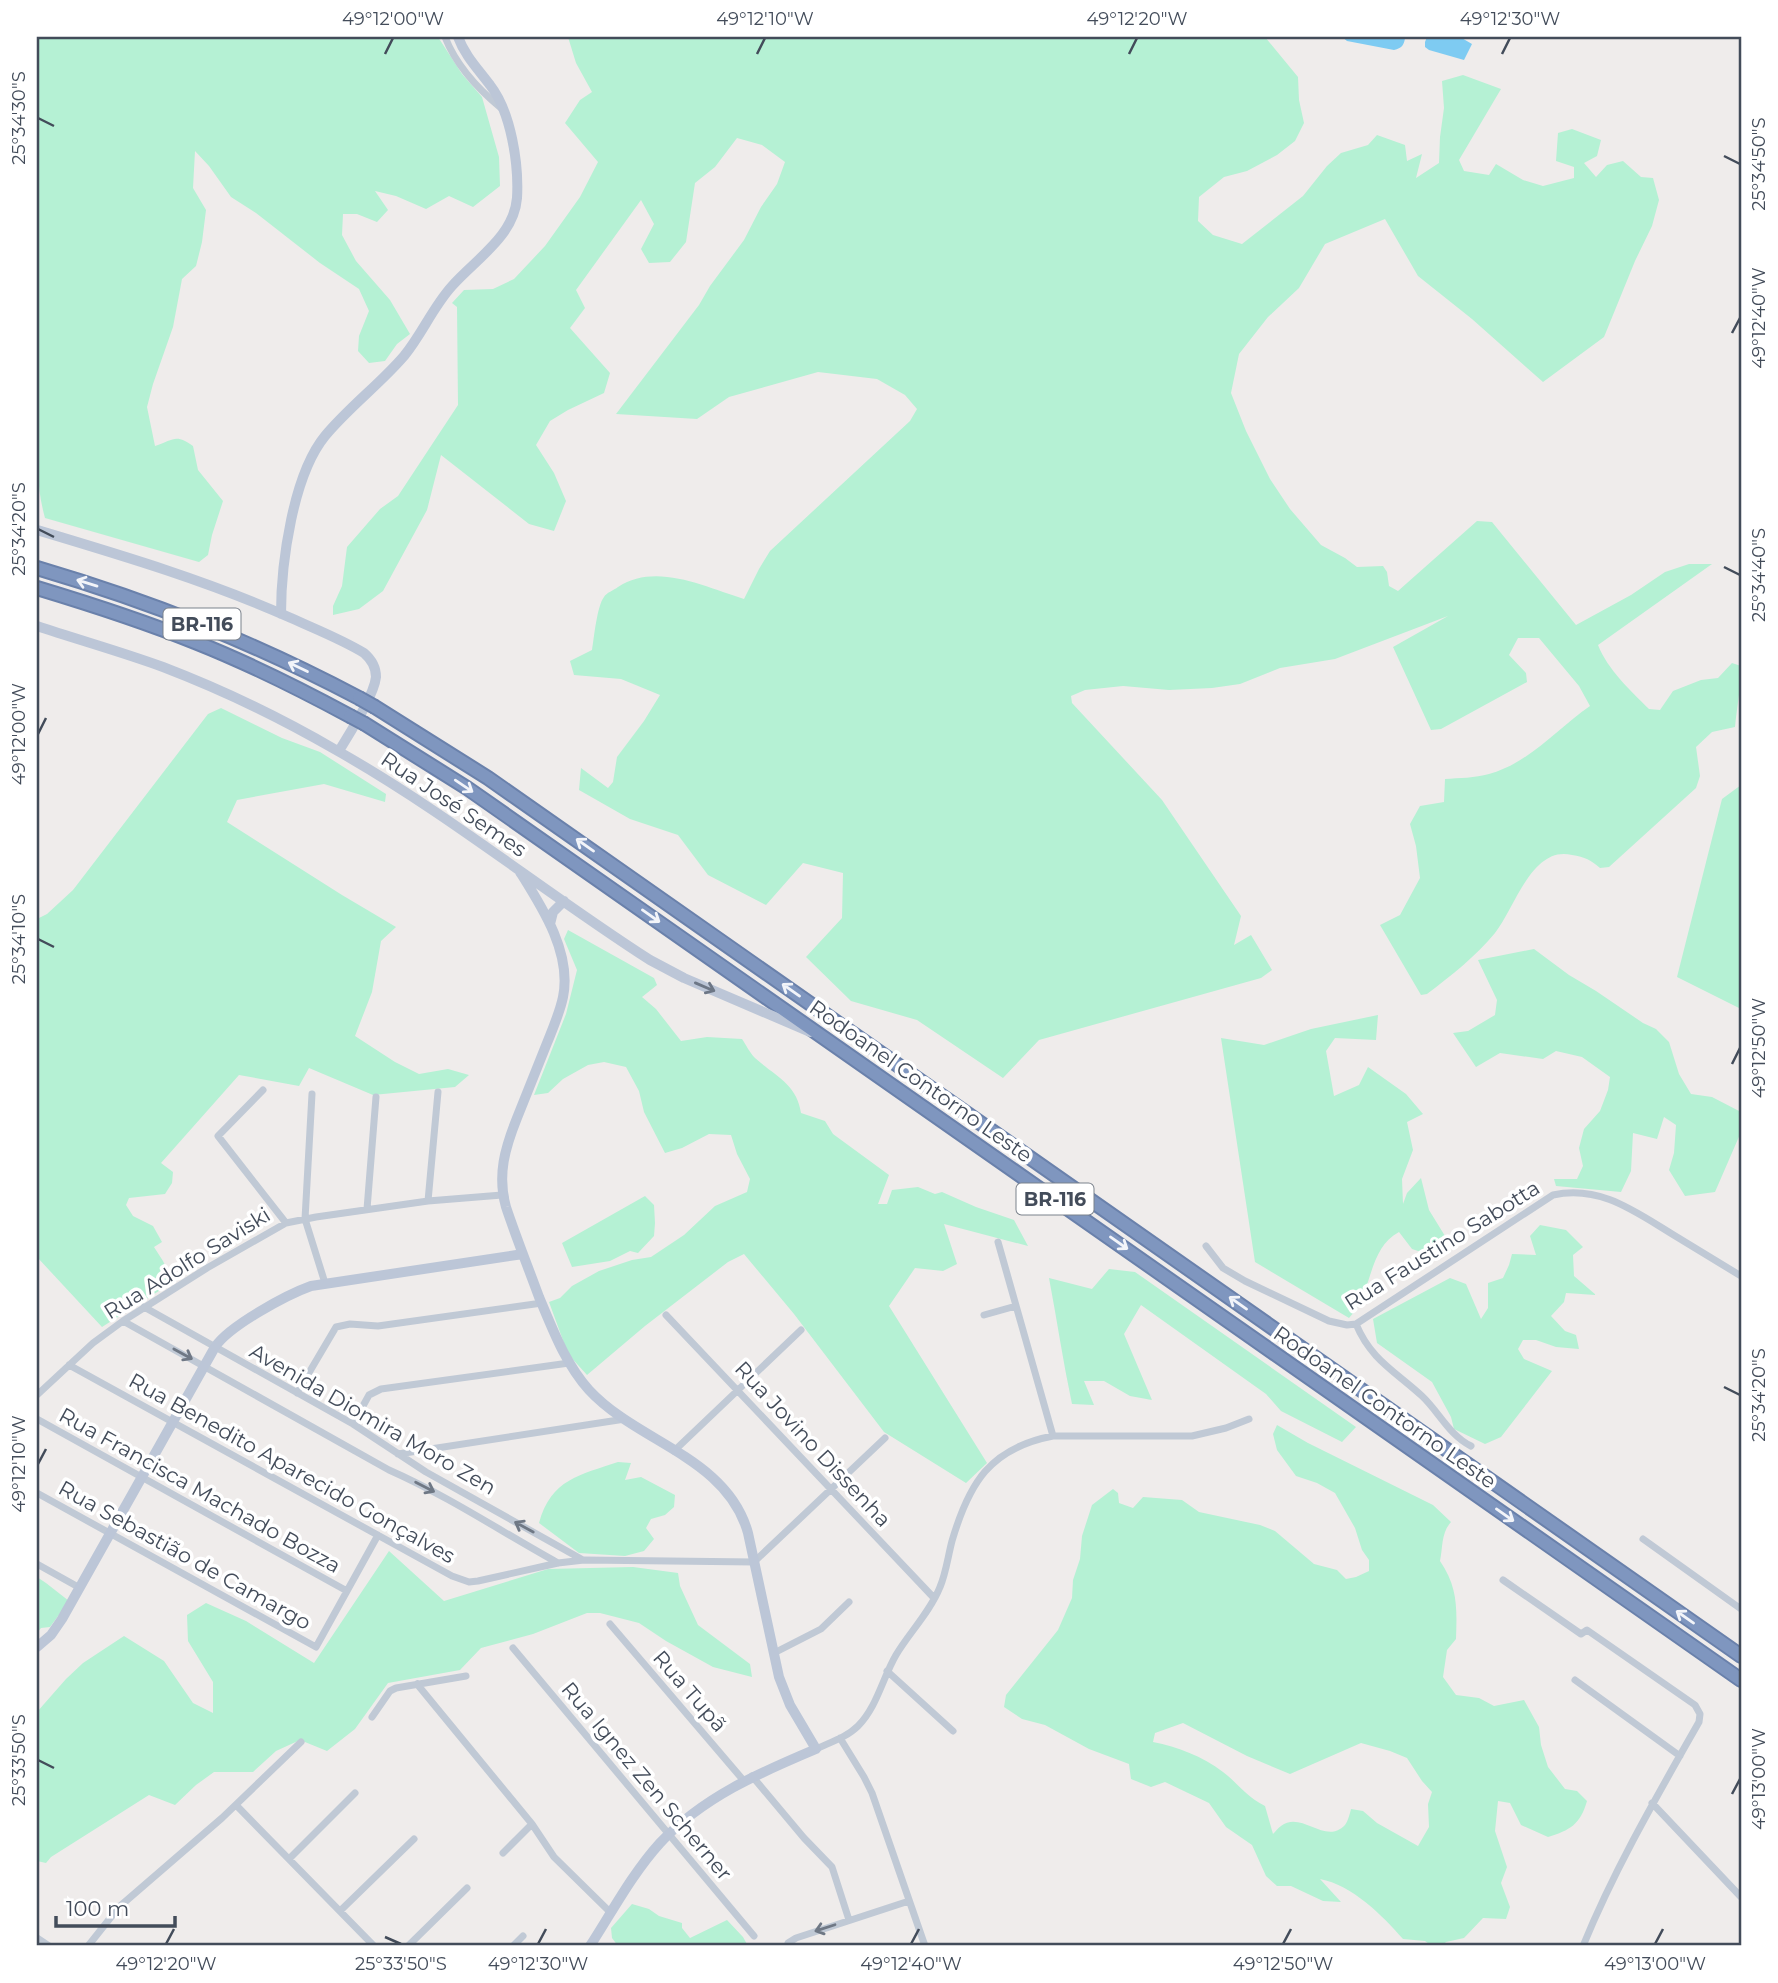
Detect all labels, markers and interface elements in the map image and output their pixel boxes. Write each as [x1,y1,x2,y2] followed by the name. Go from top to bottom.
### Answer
[342,8,444,30] text: 49°12'00"W
[716,8,814,30] text: 49°12'10"W
[1087,8,1187,30] text: 49°12'20"W
[1460,8,1560,30] text: 49°12'30"W
[8,71,30,165] text: 25°34'30"S
[1748,117,1770,211] text: 25°34'50"S
[1748,267,1770,369] text: 49°12'40"W
[8,482,30,576] text: 25°34'20"S
[1748,528,1770,622] text: 25°34'40"S
[76,576,98,589] one-way arrow
[164,608,241,639] road number: BR-116
[288,660,309,673] one-way arrow
[8,683,30,785] text: 49°12'00"W
[376,746,532,862] street label: Rua José Semes
[454,779,473,794] one-way arrow
[576,838,595,852] one-way arrow
[8,894,30,984] text: 25°34'10"S
[641,909,660,923] one-way arrow
[694,981,716,994] one-way arrow
[782,983,801,997] one-way arrow
[805,994,1037,1168] street label: Rodoanel Contorno Leste
[1748,998,1770,1098] text: 49°12'50"W
[1340,1175,1544,1315] street label: Rua Faustino Sabotta
[1016,1184,1094,1214] road number: BR-116
[99,1202,275,1324] street label: Rua Adolfo Saviski
[1109,1236,1128,1250] one-way arrow
[1229,1296,1248,1310] one-way arrow
[1269,1320,1501,1494] street label: Rodoanel Contorno Leste
[245,1338,501,1500] street label: Avenida Diomira Moro Zen
[172,1348,193,1361] one-way arrow
[1748,1348,1770,1442] text: 25°34'20"S
[730,1356,896,1532] street label: Rua Jovino Dissenha
[124,1368,460,1568] street label: Rua Benedito Aparecido Gonçalves
[55,1402,345,1578] street label: Rua Francisca Machado Bozza
[8,1415,30,1513] text: 49°12'10"W
[54,1475,316,1635] street label: Rua Sebastião de Camargo
[415,1480,435,1494] one-way arrow
[1495,1508,1514,1522] one-way arrow
[515,1520,535,1534] one-way arrow
[1676,1610,1695,1624] one-way arrow
[648,1645,732,1737] street label: Rua Tupã
[557,1677,737,1885] street label: Rua Ignez Zen Scherner
[8,1714,30,1806] text: 25°33'50"S
[1748,1728,1770,1830] text: 49°13'00"W
[56,1885,175,1929] scale bar
[66,1896,129,1921] text: 100 m
[814,1923,836,1935] one-way arrow
[116,1953,216,1975] text: 49°12'20"W
[355,1953,447,1975] text: 25°33'50"S
[488,1953,588,1975] text: 49°12'30"W
[860,1953,962,1975] text: 49°12'40"W
[1233,1953,1333,1975] text: 49°12'50"W
[1604,1953,1706,1975] text: 49°13'00"W

